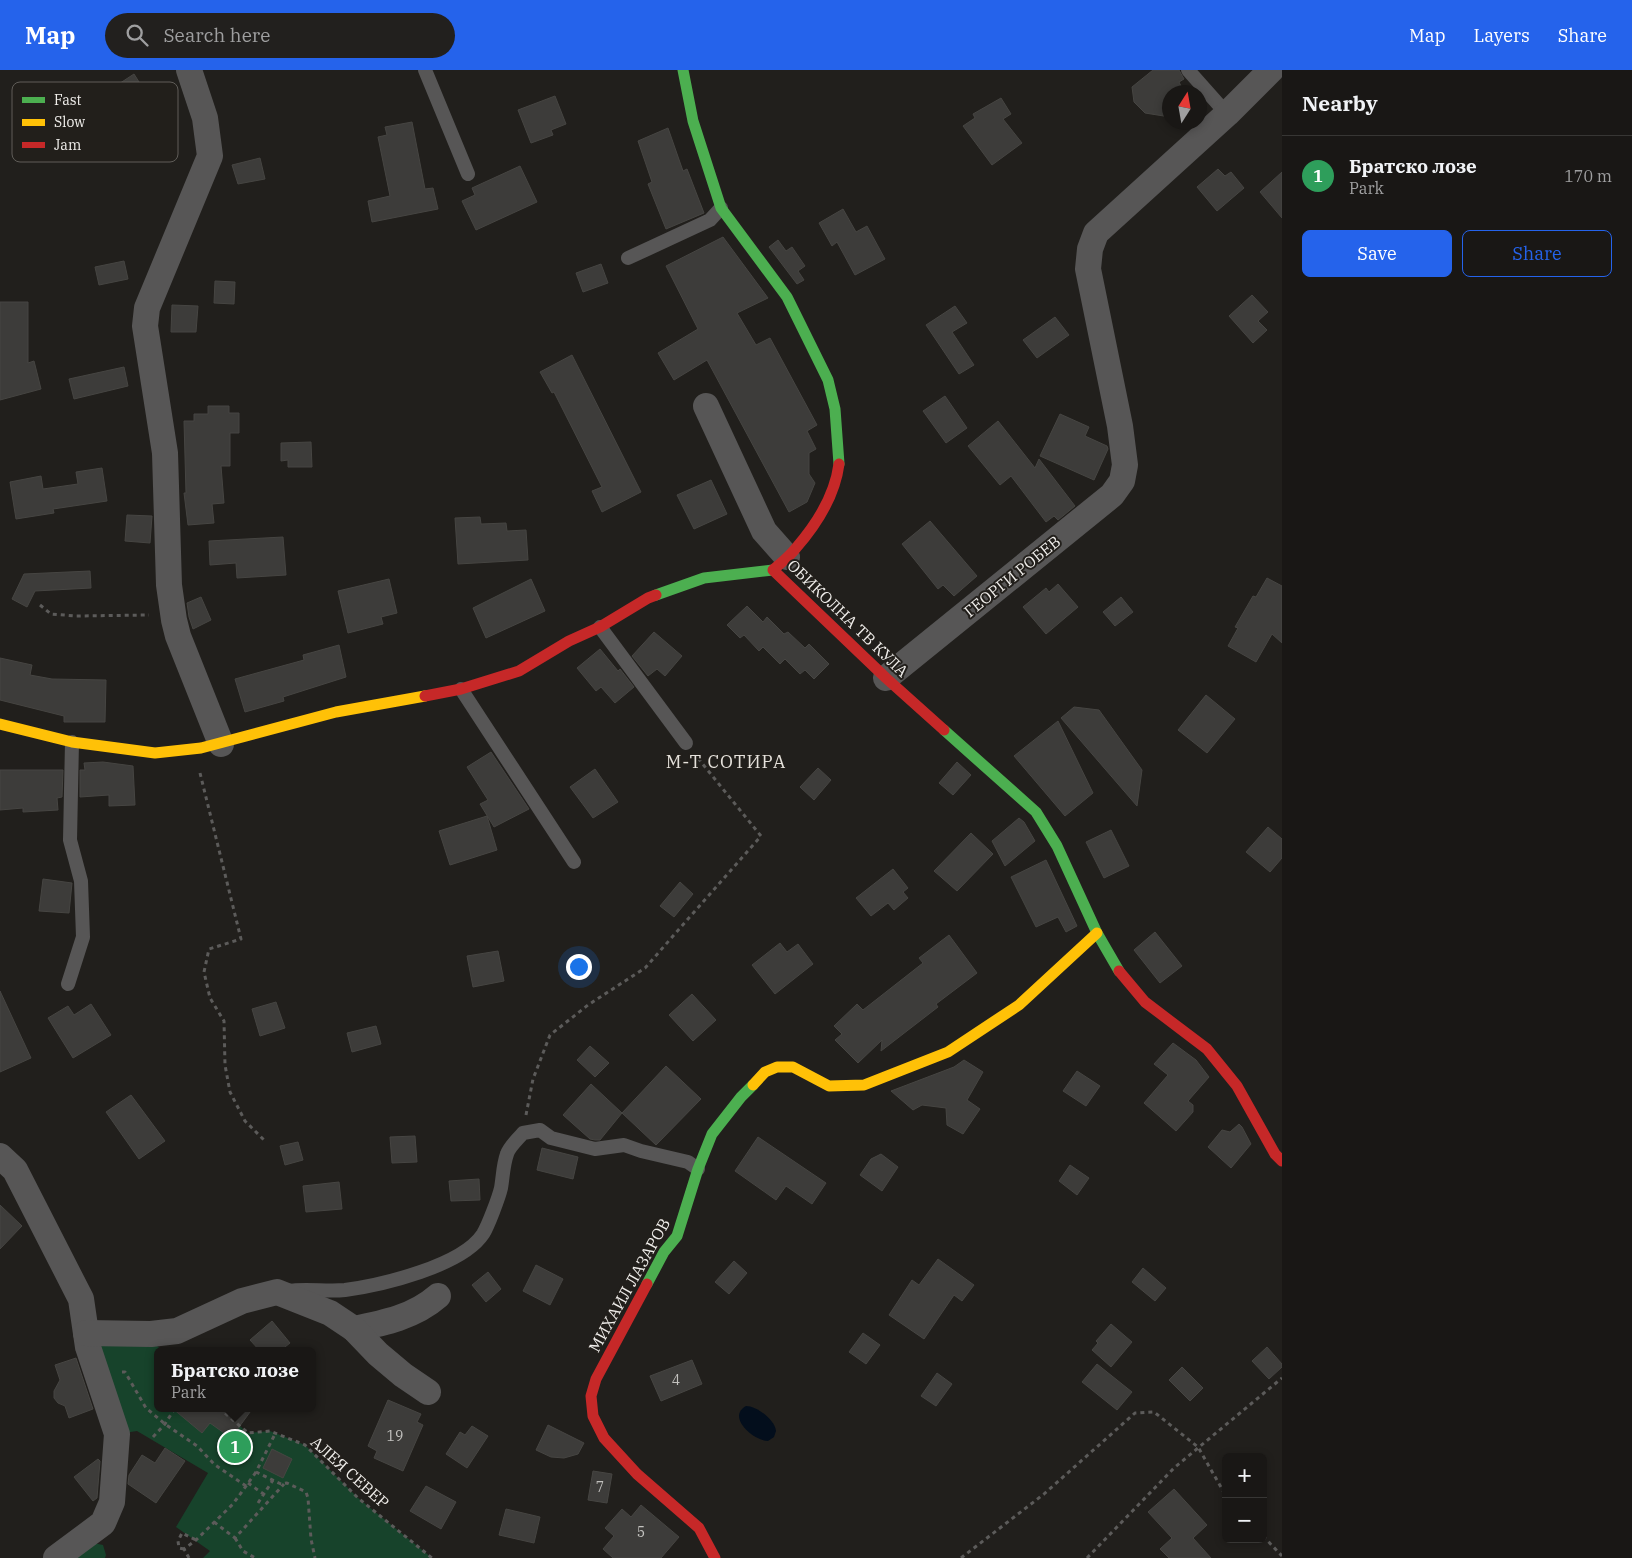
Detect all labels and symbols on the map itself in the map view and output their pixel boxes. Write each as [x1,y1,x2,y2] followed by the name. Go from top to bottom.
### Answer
[12,82,178,162] legend
[1162,85,1207,130] north arrow
[54,91,82,109] text: Fast
[54,113,85,131] text: Slow
[54,136,81,154] text: Jam
[960,531,1064,621] street label: ГЕОРГИ РОБЕВ
[783,555,913,681] street label: ОБИКОЛНА ТВ КУЛА
[666,750,786,773] district label: М-Т СОТИРА
[566,954,592,980] your location
[584,1215,674,1355] street label: МИХАИЛ ЛАЗАРОВ
[672,1371,680,1389] house number: 4
[387,1427,403,1445] house number: 19
[219,1428,251,1466] pin: 1
[307,1432,393,1512] street label: АЛЕЯ СЕВЕР
[596,1478,604,1496] house number: 7
[637,1523,645,1541] house number: 5

